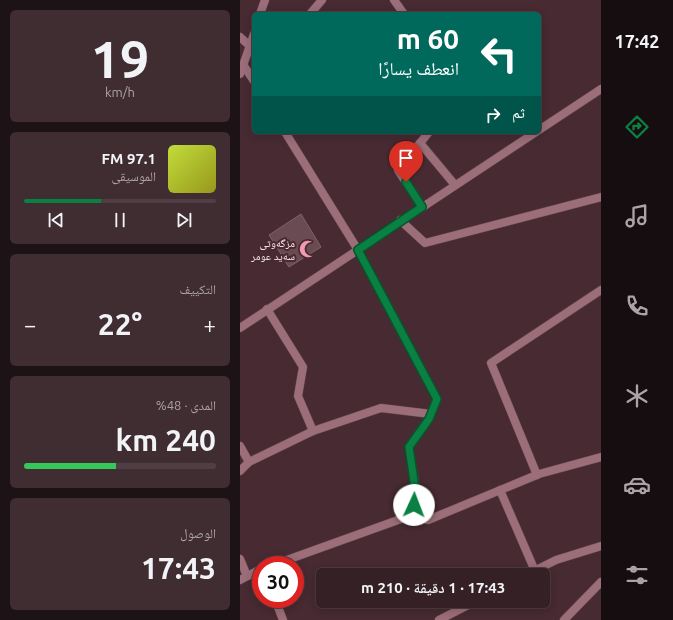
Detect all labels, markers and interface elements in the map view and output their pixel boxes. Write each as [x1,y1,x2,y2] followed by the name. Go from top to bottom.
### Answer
[397,23,459,54] text: 60 m
[473,28,525,80] icon: left
[91,30,149,88] text: 19
[614,31,660,51] text: 17:42
[378,58,459,78] text: انعطف يسارًا
[105,85,135,99] text: km/h
[482,104,504,126] icon: right
[512,104,525,121] text: ثم
[623,113,651,141] icon: directions
[389,141,423,182] pin
[395,147,417,169] icon: arrive
[102,150,156,167] text: 97.1 FM
[112,169,156,183] text: الموسيقى
[623,202,651,230] icon: music
[45,209,67,231] icon: previous
[109,209,131,231] icon: pause
[173,209,195,231] icon: next
[250,237,295,262] place label: مزگەوتی سەید عومر
[298,239,318,259] mosque icon: مزگەوتی سەید عومر
[180,282,216,296] text: التكييف
[623,292,651,320] icon: phone
[98,307,142,341] text: 22°
[24,312,36,337] text: −
[204,312,216,337] text: +
[623,382,651,410] icon: climate
[156,398,216,412] text: المدى · 48%
[115,423,216,457] text: 240 km
[623,471,651,499] icon: car
[393,484,435,526] position arrow
[180,526,216,540] text: الوصول
[141,551,216,585] text: 17:43
[252,556,304,608] speed limit sign: 30
[623,561,651,589] icon: filters
[361,579,505,596] text: 17:43 · 1 دقيقة · 210 m

